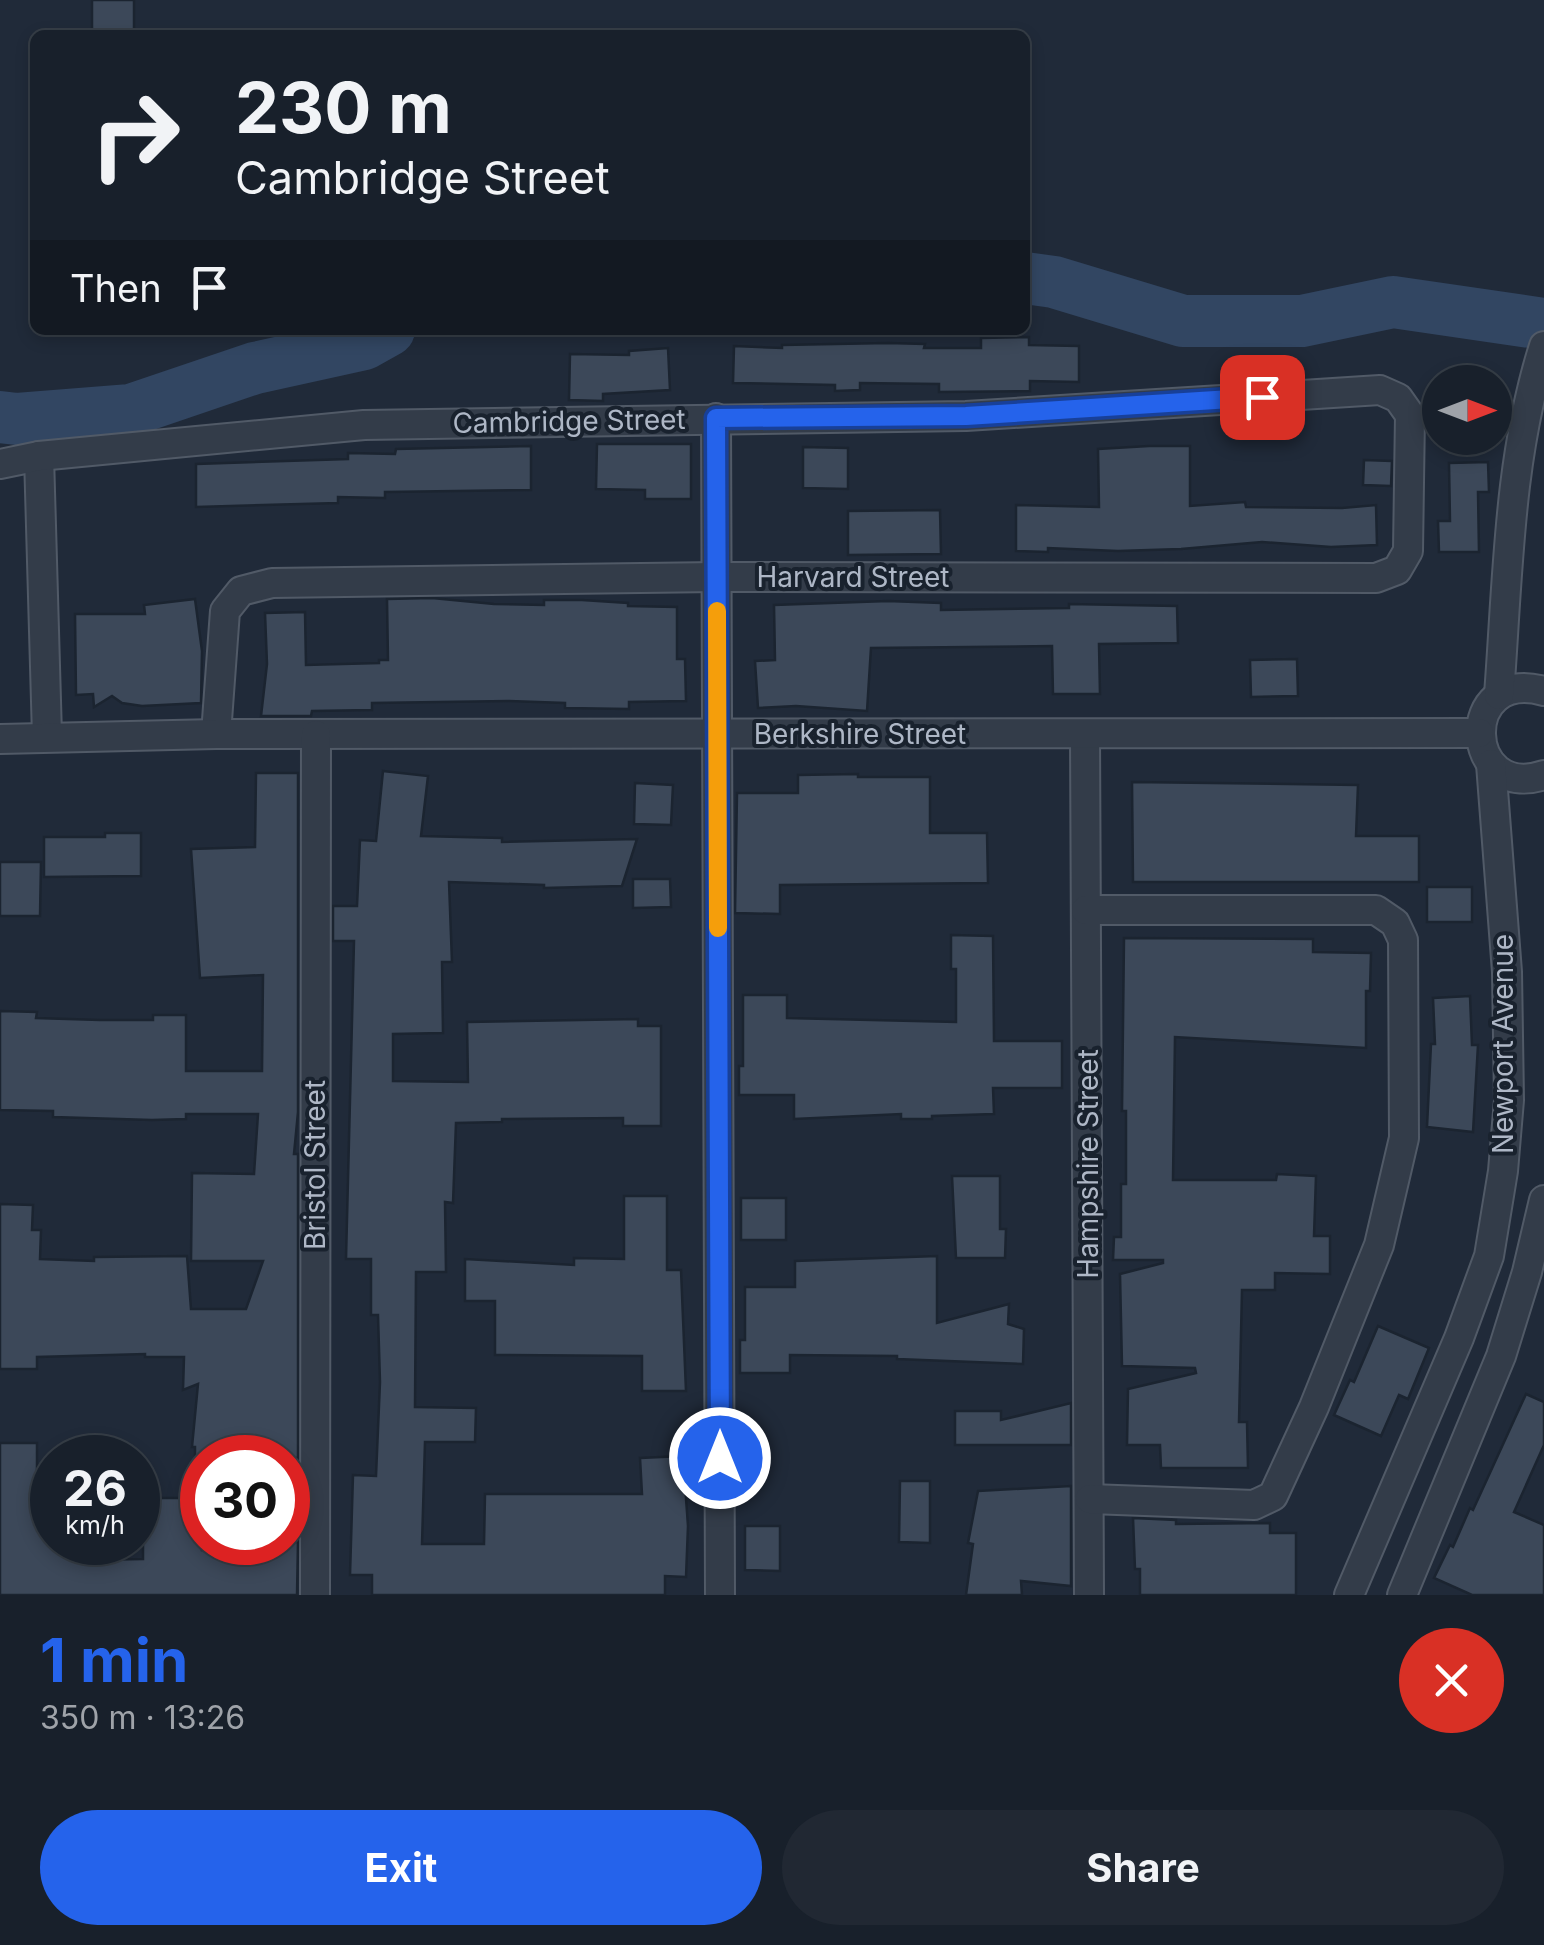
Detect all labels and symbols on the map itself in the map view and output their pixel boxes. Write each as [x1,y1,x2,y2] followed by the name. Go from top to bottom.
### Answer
[1220,355,1305,440] pin
[1422,365,1512,455] north arrow
[452,402,686,440] street label: Cambridge Street
[757,560,949,594] street label: Harvard Street
[754,717,966,751] street label: Berkshire Street
[1486,934,1520,1154] street label: Newport Avenue
[1071,1049,1105,1279] street label: Hampshire Street
[298,1080,332,1250] street label: Bristol Street
[668,1406,772,1510] position arrow
[180,1435,310,1565] speed limit sign: 30

